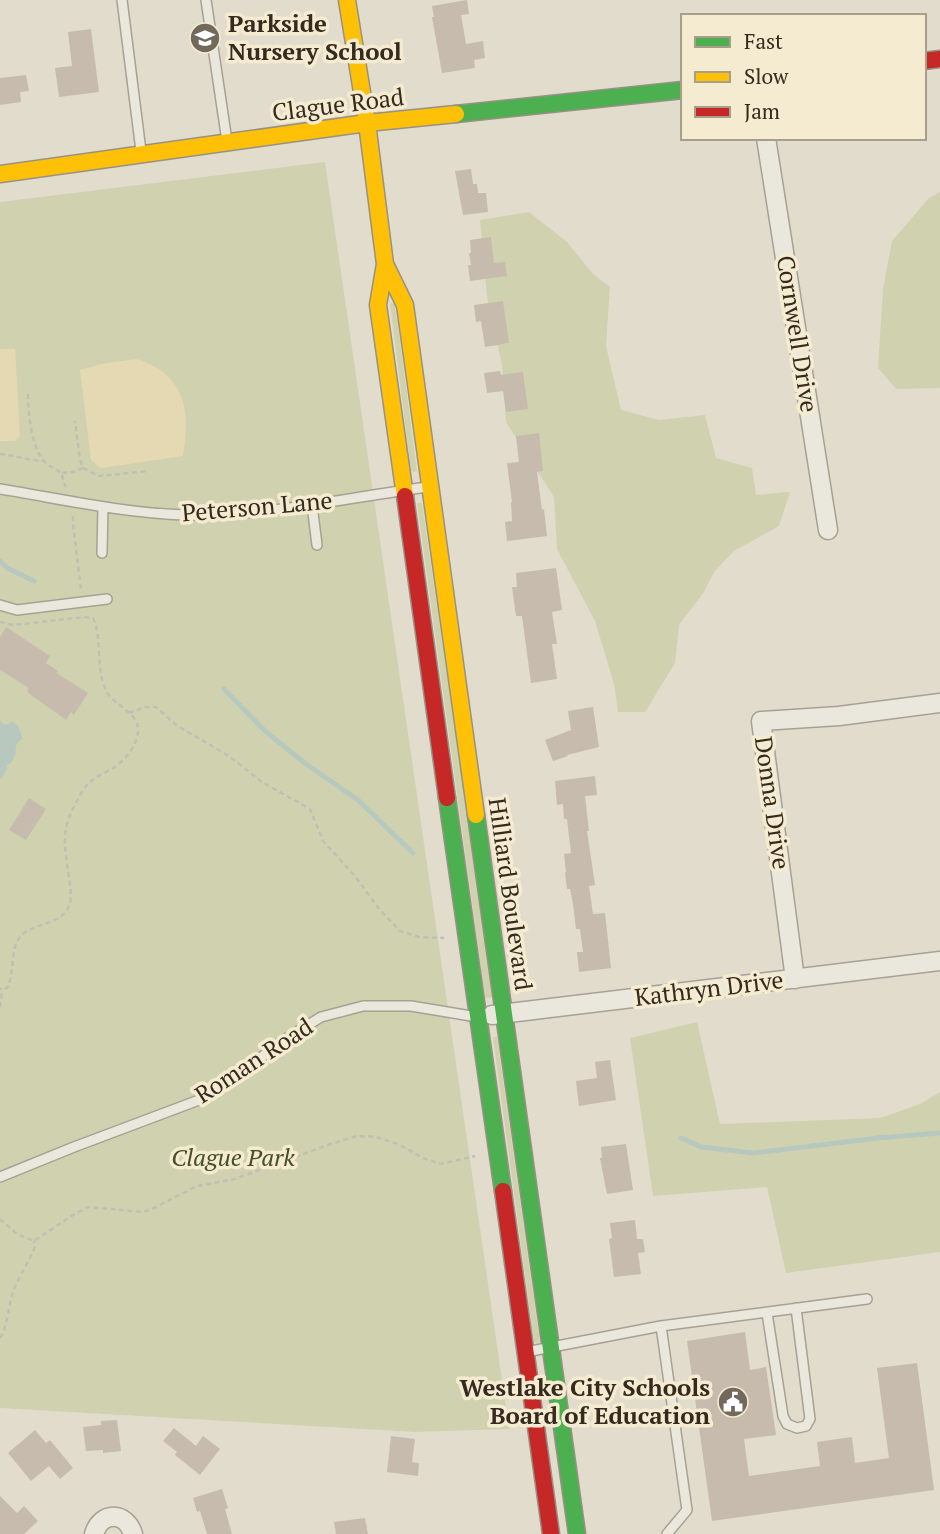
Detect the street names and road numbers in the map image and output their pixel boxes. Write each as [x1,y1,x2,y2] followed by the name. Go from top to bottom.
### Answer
[270,80,406,128] street label: Clague Road
[770,253,826,415] street label: Cornwell Drive
[180,483,334,529] street label: Peterson Lane
[748,734,798,871] street label: Donna Drive
[482,795,540,992] street label: Hilliard Boulevard
[633,963,785,1013] street label: Kathryn Drive
[188,1010,319,1110] street label: Roman Road

